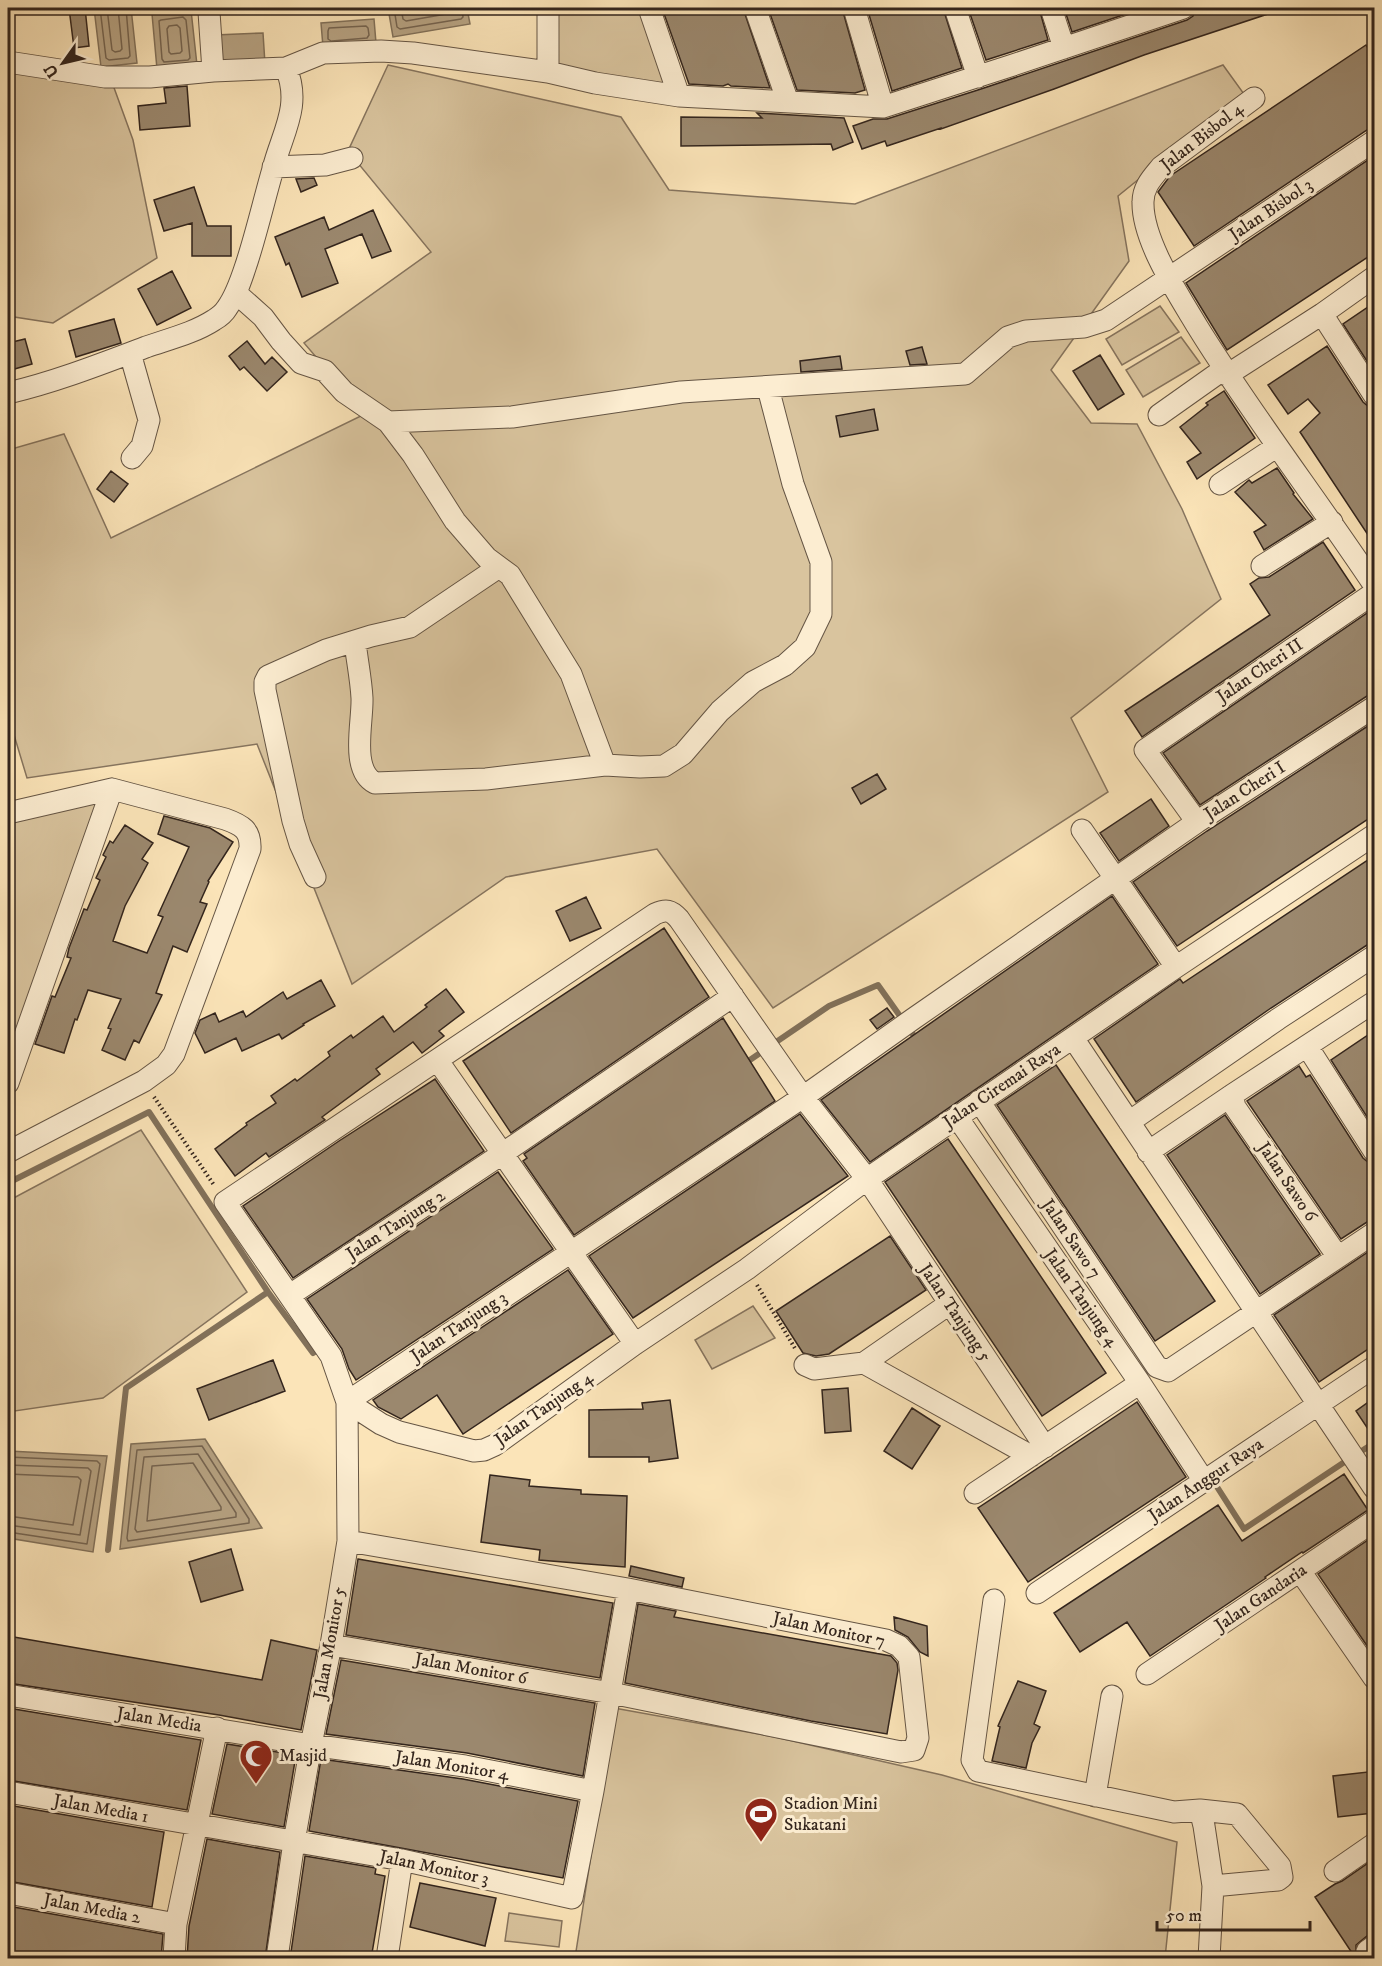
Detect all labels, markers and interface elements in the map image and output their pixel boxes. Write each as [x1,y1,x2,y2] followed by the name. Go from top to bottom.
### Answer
[33,33,93,93] north arrow
[39,60,63,82] text: U
[1154,97,1248,178] street label: Jalan Bisbol 4
[1223,174,1317,247] street label: Jalan Bisbol 3
[1211,634,1307,709] street label: Jalan Cheri II
[1199,757,1290,826] street label: Jalan Cheri I
[937,1038,1065,1134] street label: Jalan Ciremai Raya
[1251,1136,1322,1227] street label: Jalan Sawo 6
[341,1185,450,1266] street label: Jalan Tanjung 2
[1035,1193,1106,1283] street label: Jalan Sawo 7
[1038,1243,1123,1352] street label: Jalan Tanjung 4
[913,1258,996,1366] street label: Jalan Tanjung 5
[405,1287,511,1368] street label: Jalan Tanjung 3
[489,1367,598,1452] street label: Jalan Tanjung 4
[1143,1433,1268,1528] street label: Jalan Anggur Raya
[1209,1559,1311,1638] street label: Jalan Gandaria
[309,1585,351,1703] street label: Jalan Monitor 5
[769,1607,887,1653] street label: Jalan Monitor 7
[411,1648,530,1690] street label: Jalan Monitor 6
[113,1702,203,1738] street label: Jalan Media
[238,1738,274,1785] mosque icon: Masjid
[279,1745,327,1767] place label: Masjid
[391,1746,511,1786] street label: Jalan Monitor 4
[50,1789,150,1828] street label: Jalan Media 1
[784,1793,878,1836] place label: Stadion Mini Sukatani
[743,1796,779,1843] sports icon: Stadion Mini Sukatani
[375,1845,491,1890] street label: Jalan Monitor 3
[40,1888,143,1929] street label: Jalan Media 2
[1157,1894,1310,1932] scale bar
[1166,1905,1202,1927] text: 50 m

